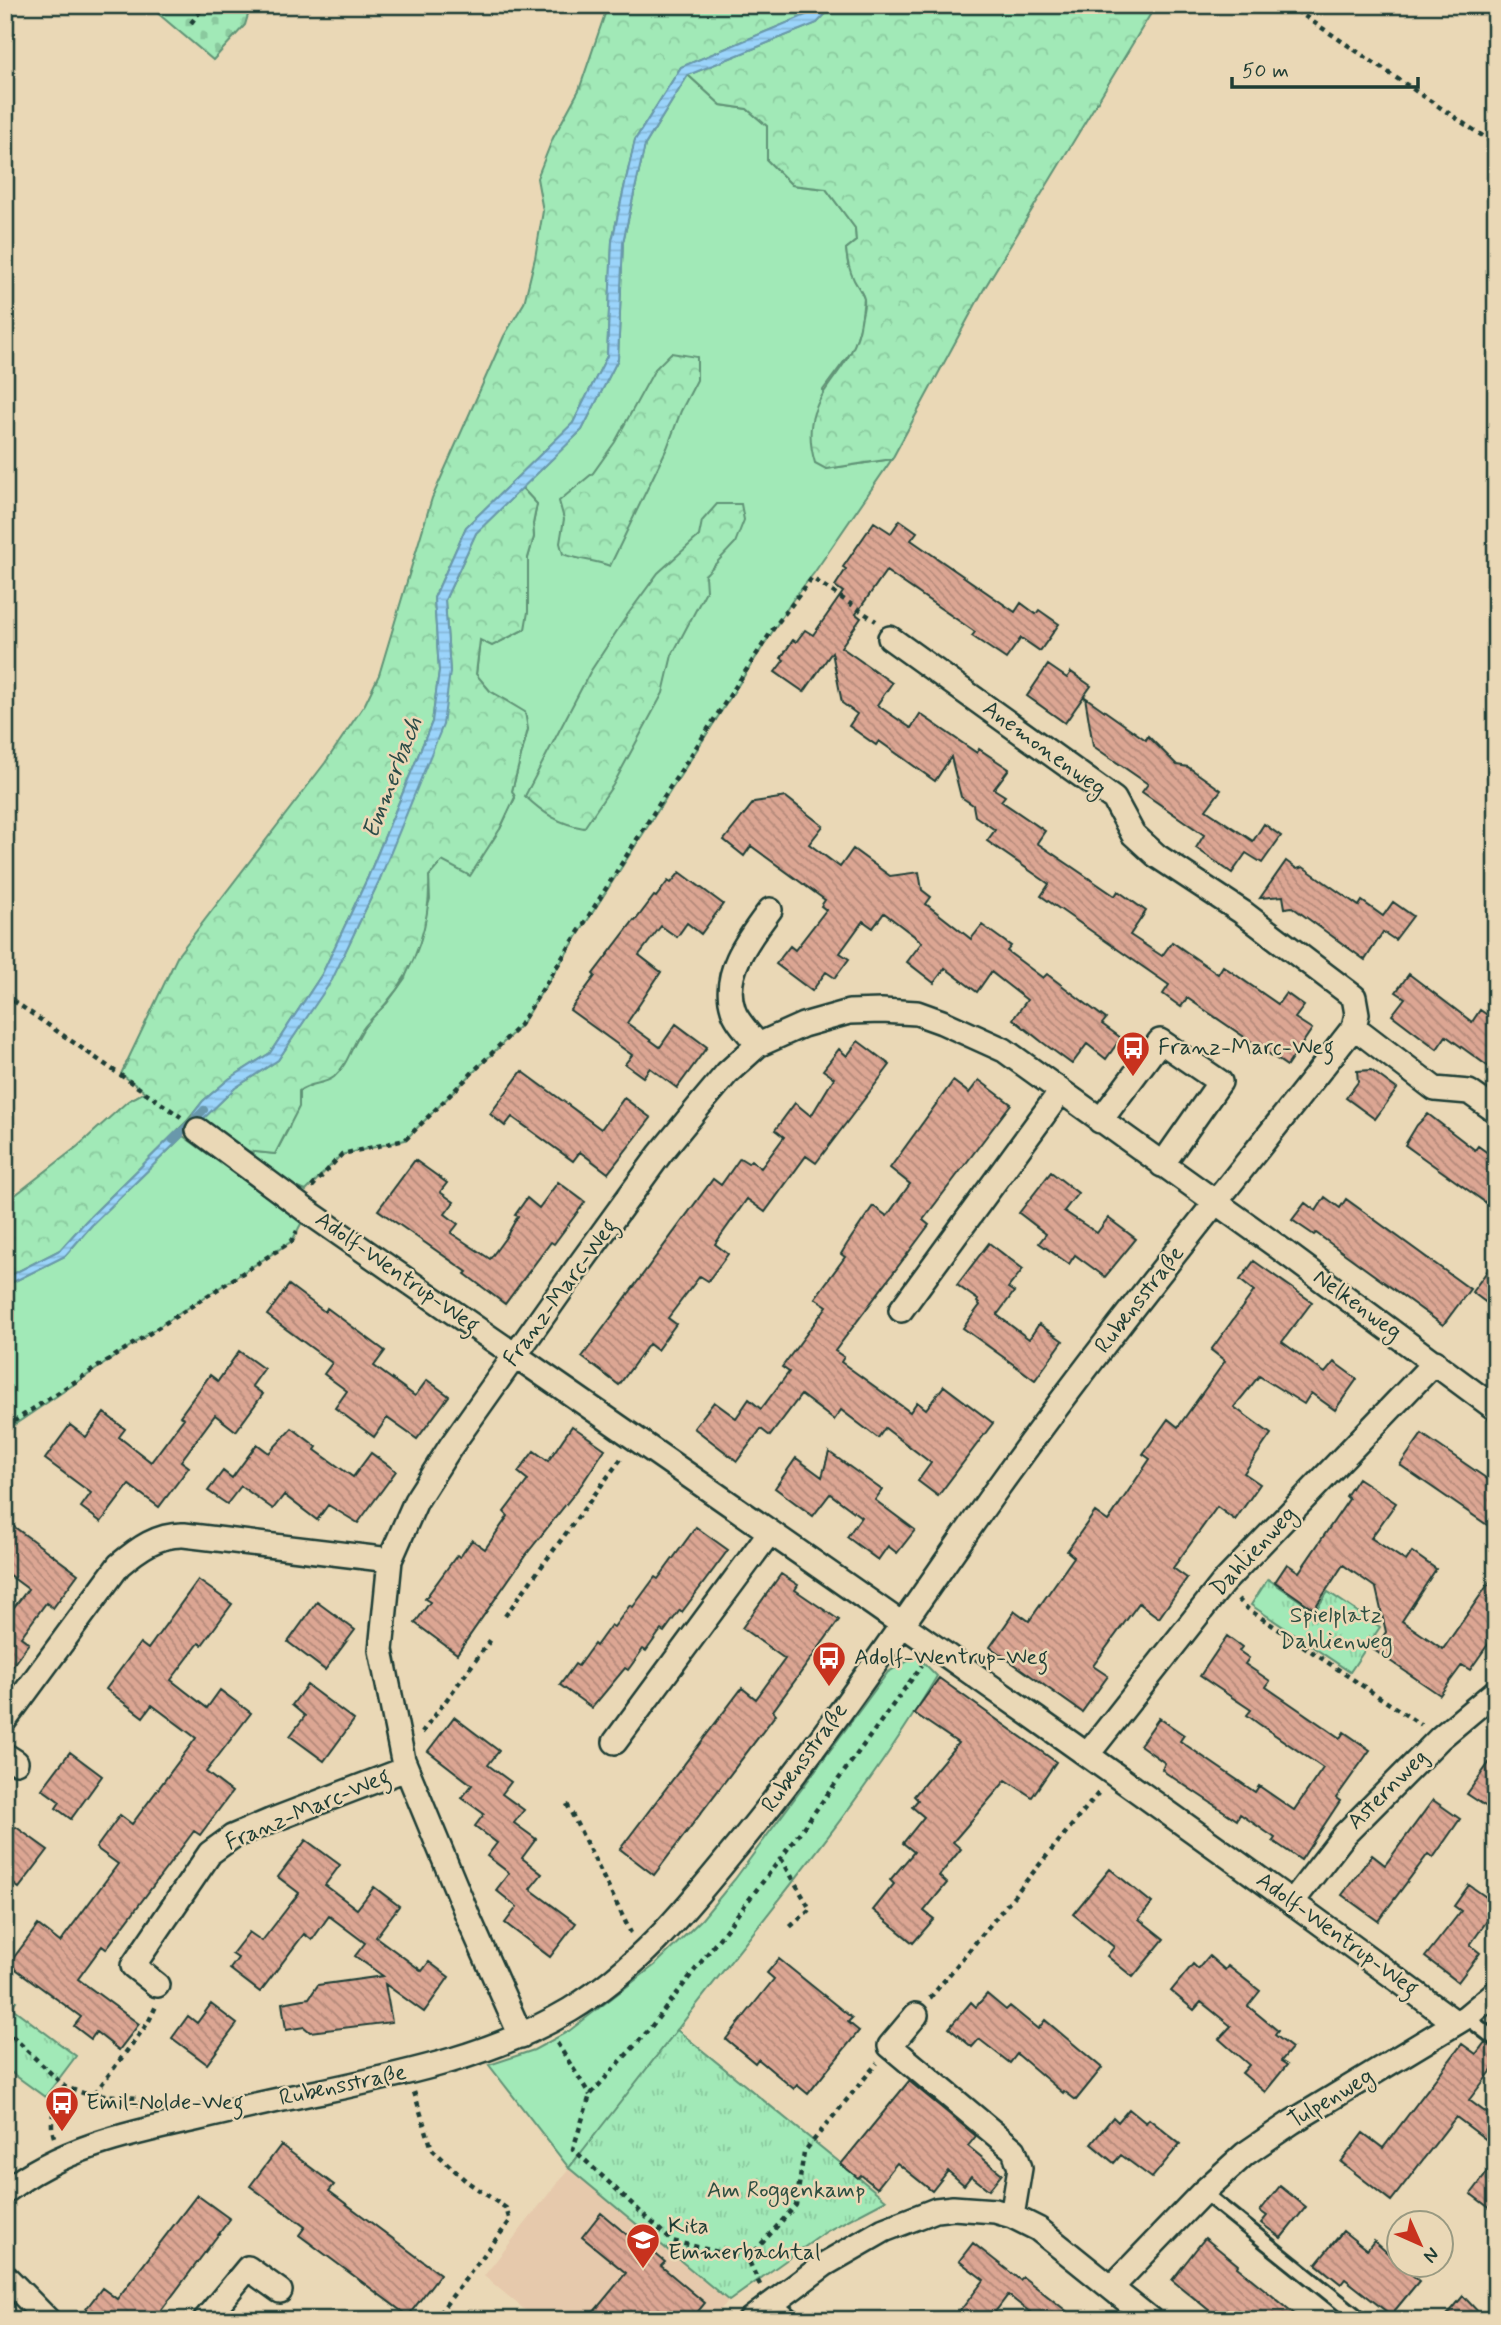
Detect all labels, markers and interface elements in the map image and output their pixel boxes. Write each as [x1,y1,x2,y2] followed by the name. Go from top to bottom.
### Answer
[1232,46,1417,90] scale bar
[1242,57,1289,85] text: 50 m
[975,694,1112,806] street label: Anemonenweg
[356,713,430,843] water label: Emmerbach
[1114,1029,1152,1078] bus stop icon: Franz-Marc-Weg
[1158,1033,1334,1065] place label: Franz-Marc-Weg
[308,1205,485,1343] street label: Adolf-Wentrup-Weg
[497,1213,627,1374] street label: Franz-Marc-Weg
[1088,1240,1192,1360] street label: Rubensstraße
[1305,1263,1407,1349] street label: Nelkenweg
[1204,1500,1305,1605] street label: Dahlienweg
[1279,1601,1393,1659] park label: Spielplatz Dahlienweg
[810,1639,848,1688] bus stop icon: Adolf-Wentrup-Weg
[854,1643,1048,1675] place label: Adolf-Wentrup-Weg
[755,1697,855,1819] street label: Rubensstraße
[1341,1743,1435,1837] street label: Asternweg
[221,1762,396,1860] street label: Franz-Marc-Weg
[1248,1866,1424,2006] street label: Adolf-Wentrup-Weg
[277,2058,409,2114] street label: Rubensstraße
[1283,2062,1380,2138] street label: Tulpenweg
[43,2084,81,2133] bus stop icon: Emil-Nolde-Weg
[86,2088,244,2120] place label: Emil-Nolde-Weg
[707,2176,865,2208] park label: Am Roggenkamp
[1386,2210,1456,2280] north arrow
[668,2212,821,2268] place label: Kita Emmerbachtal
[624,2221,662,2270] school or university icon: Kita Emmerbachtal
[1418,2242,1444,2268] text: N

